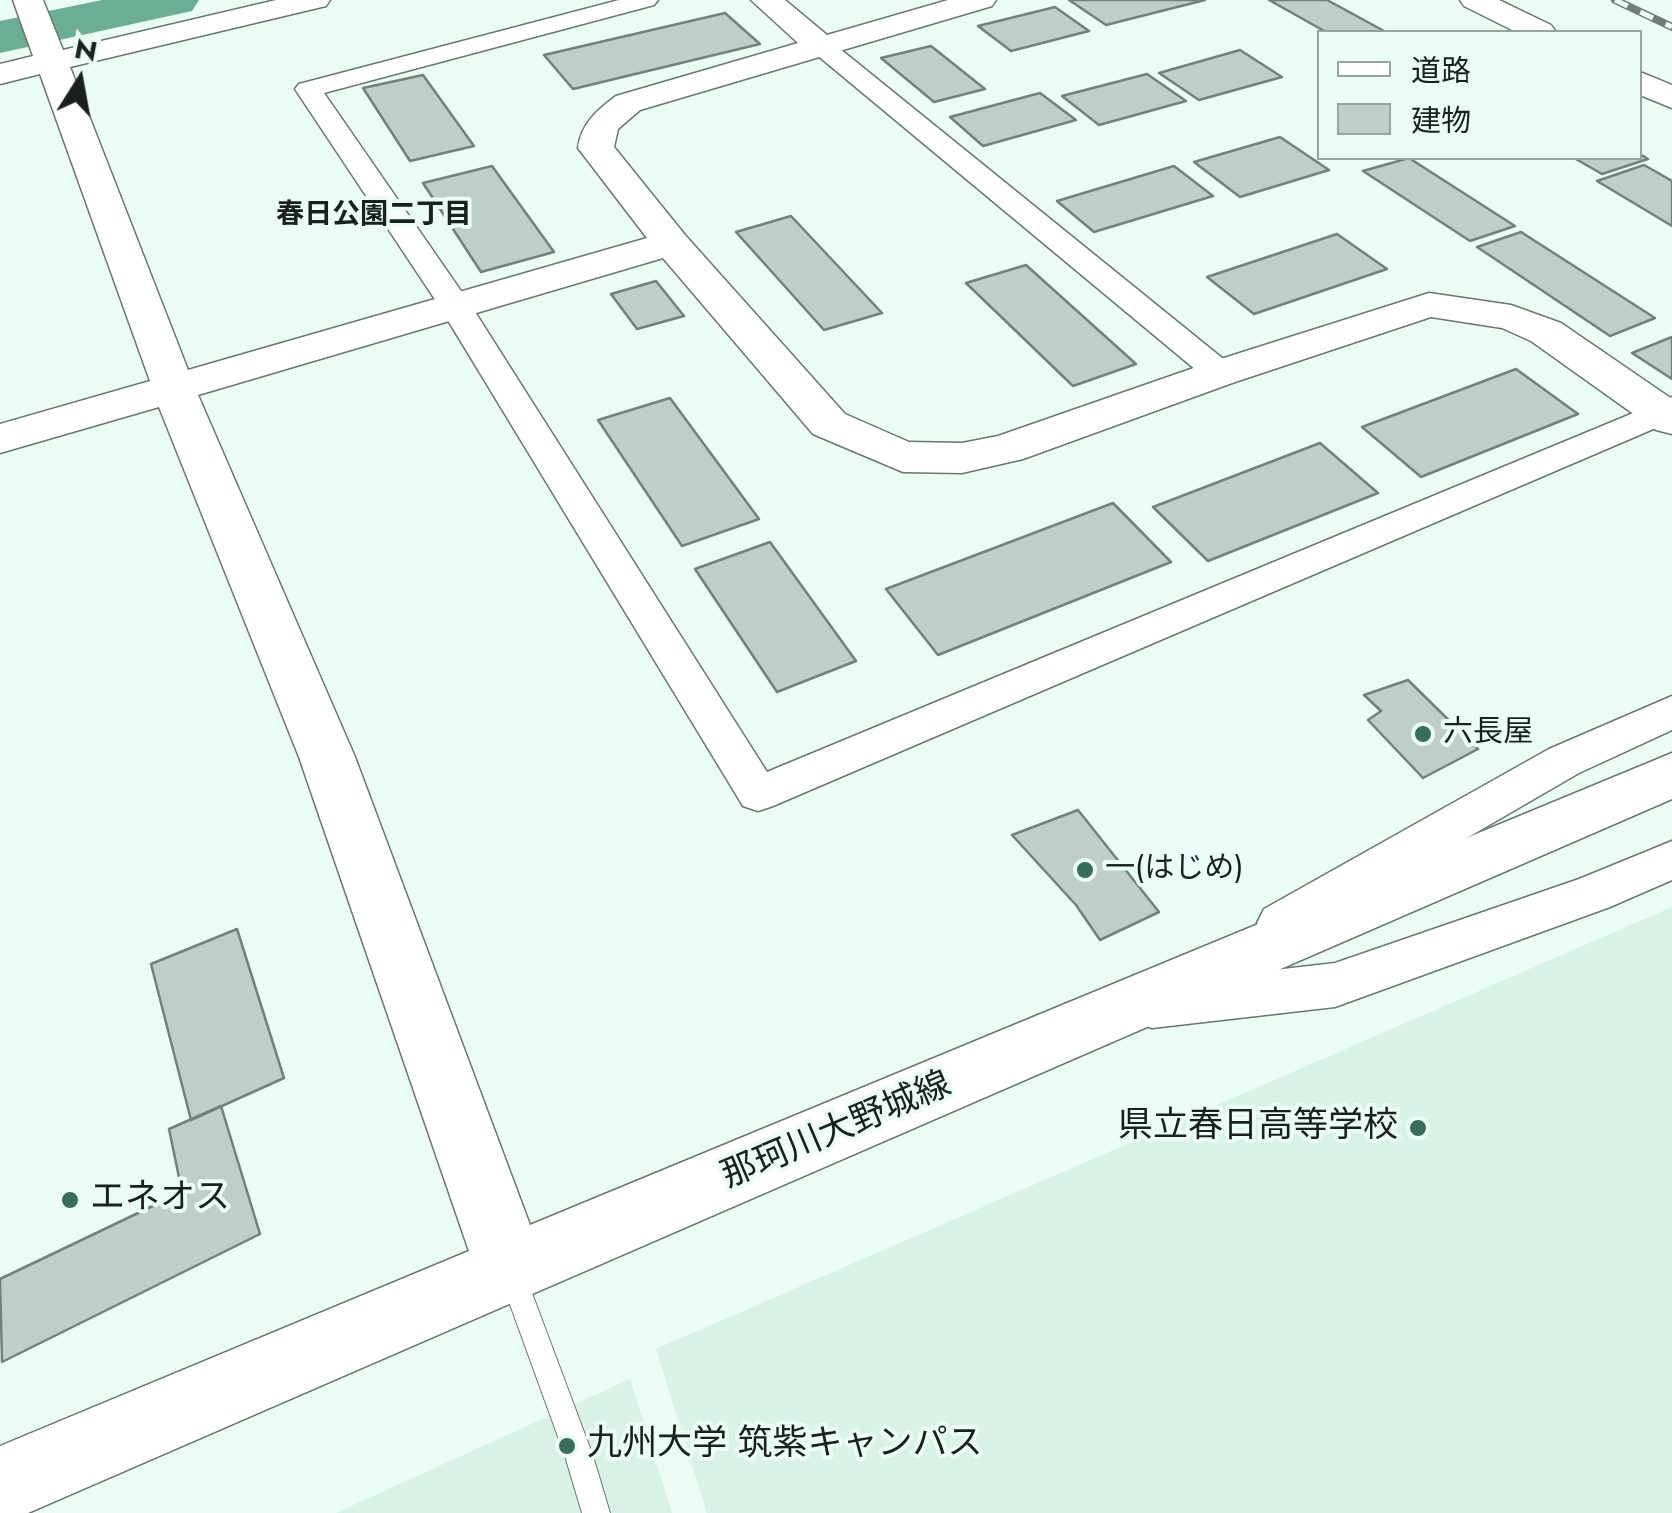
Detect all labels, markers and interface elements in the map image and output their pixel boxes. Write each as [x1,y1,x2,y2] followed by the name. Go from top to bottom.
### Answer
[71,28,101,72] text: N
[30,30,130,130] north arrow
[1317,30,1642,160] legend
[1411,49,1471,92] text: 道路
[1411,99,1471,142] text: 建物
[276,199,472,233] district label: 春日公園二丁目
[1443,716,1533,752] place label: 六長屋
[1412,723,1434,745] marker: 六長屋
[1105,852,1244,888] place label: 一(はじめ)
[1074,859,1096,881] marker: 一(はじめ)
[716,1065,958,1199] street label: 那珂川大野城線
[1118,1107,1398,1149] place label: 県立春日高等学校
[1407,1117,1429,1139] marker: 県立春日高等学校
[90,1179,230,1221] place label: エネオス
[59,1189,81,1211] marker: エネオス
[587,1425,982,1467] place label: 九州大学 筑紫キャンパス
[556,1435,578,1457] marker: 九州大学 筑紫キャンパス

